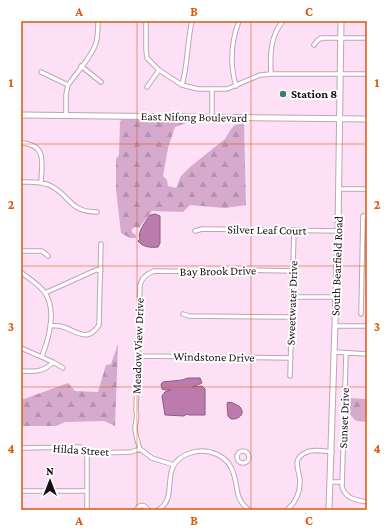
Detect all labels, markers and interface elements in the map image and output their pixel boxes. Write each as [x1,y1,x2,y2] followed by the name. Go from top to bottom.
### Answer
[74,4,83,19] text: A
[190,4,198,19] text: B
[305,4,313,19] text: C
[9,75,14,90] text: 1
[375,75,380,90] text: 1
[291,87,337,101] place label: Station 8
[278,89,288,99] marker: Station 8
[141,109,248,125] street label: East Nifong Boulevard
[8,197,15,212] text: 2
[374,197,381,212] text: 2
[328,215,346,316] street label: South Bearfield Road
[227,222,308,238] street label: Silver Leaf Court
[284,260,300,346] street label: Sweetwater Drive
[180,263,256,279] street label: Bay Brook Drive
[129,298,147,394] street label: Meadow View Drive
[8,319,14,334] text: 3
[374,319,380,334] text: 3
[173,349,255,365] street label: Windstone Drive
[336,387,352,449] street label: Sunset Drive
[7,441,15,456] text: 4
[52,441,111,459] street label: Hilda Street
[373,441,381,456] text: 4
[30,461,70,501] north arrow
[46,465,54,477] text: N
[74,513,83,528] text: A
[190,513,198,528] text: B
[305,513,313,528] text: C

